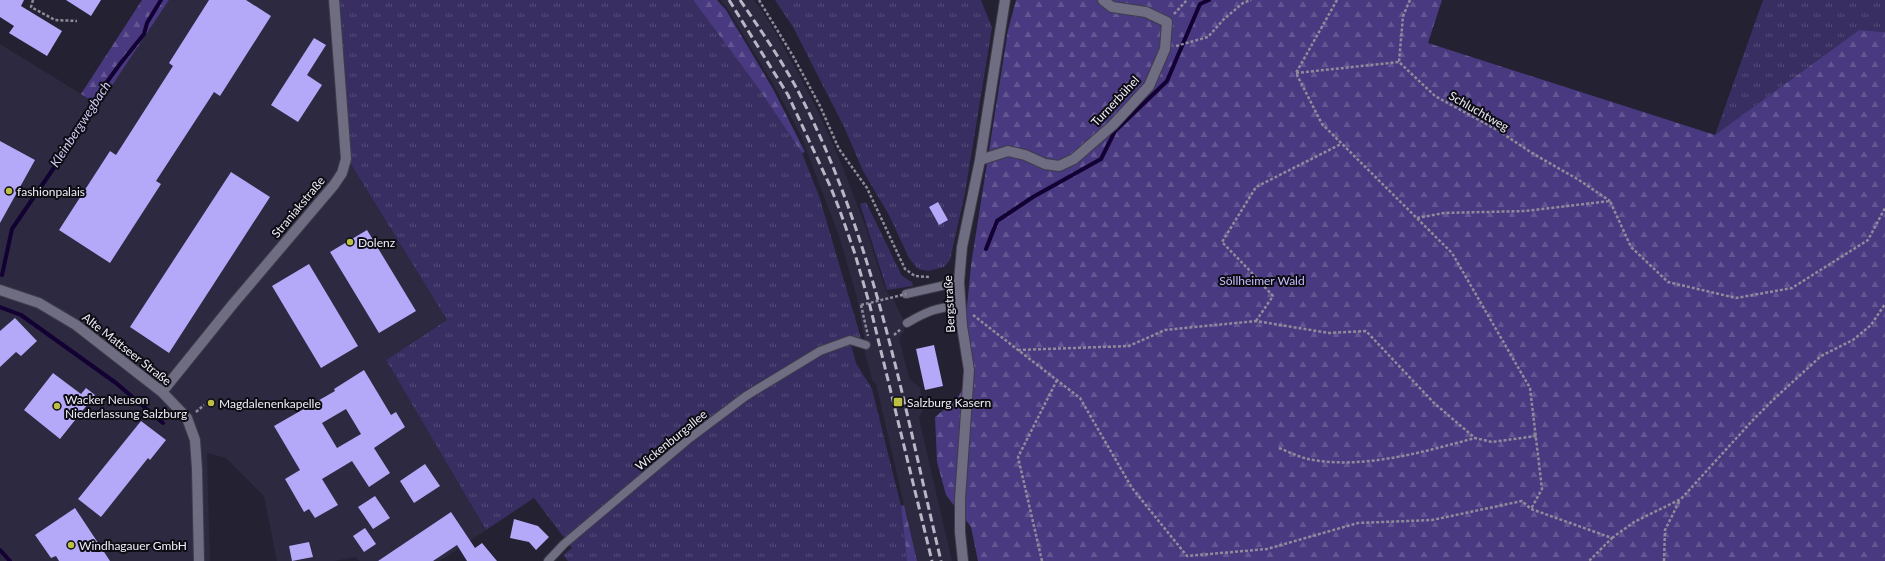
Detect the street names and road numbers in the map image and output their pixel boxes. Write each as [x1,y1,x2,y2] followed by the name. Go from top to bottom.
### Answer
[1088,73,1142,129] street label: Turnerbühel
[1446,88,1512,134] street label: Schluchtweg
[268,173,328,241] street label: Straniakstraße
[940,275,958,333] street label: Bergstraße
[80,310,174,388] street label: Alte Mattseer Straße
[632,406,710,474] street label: Wickenburgallee

